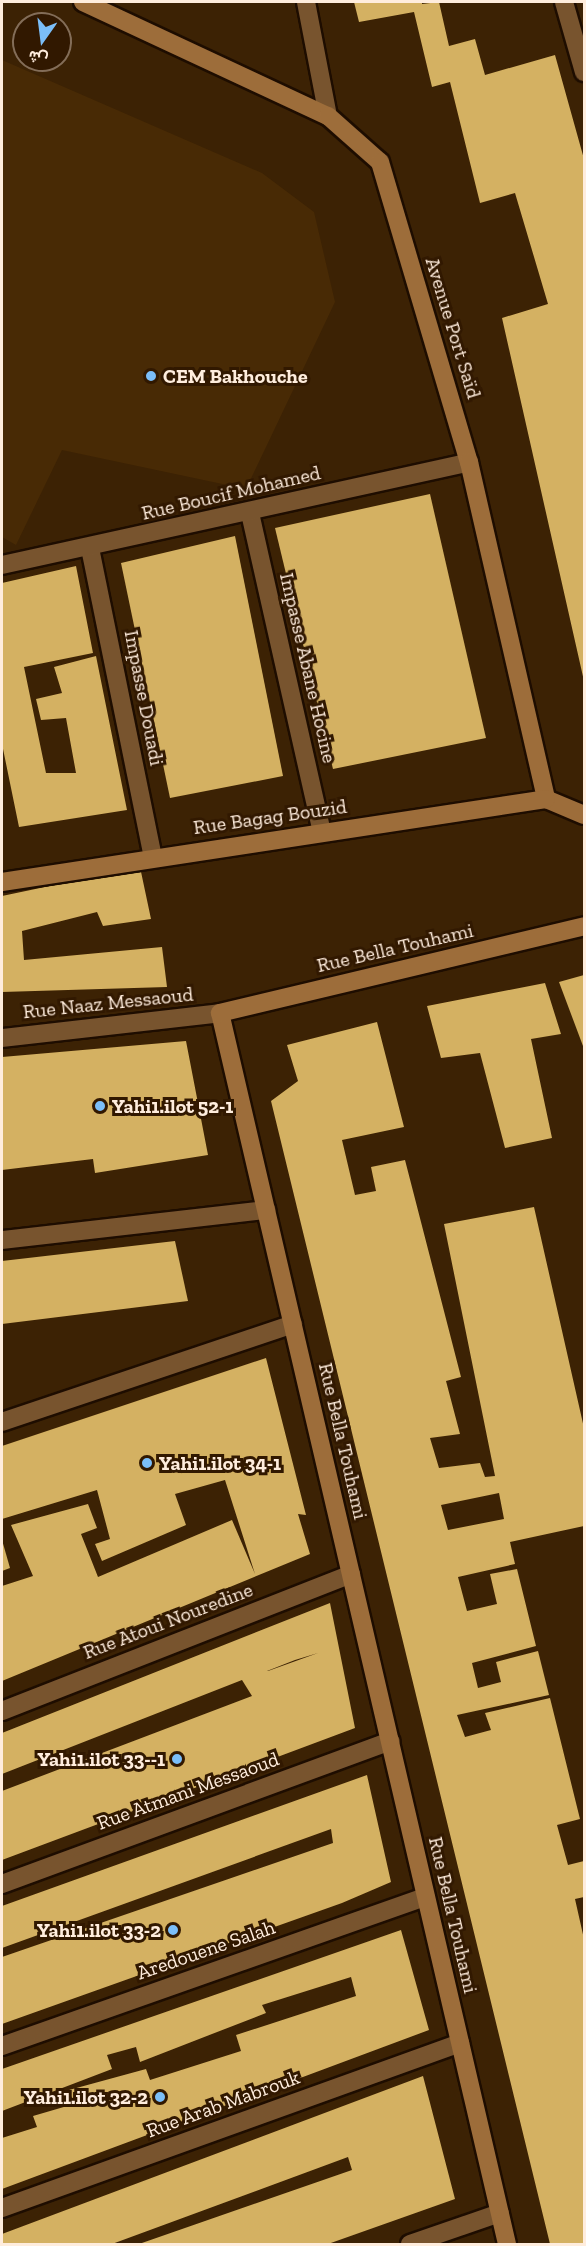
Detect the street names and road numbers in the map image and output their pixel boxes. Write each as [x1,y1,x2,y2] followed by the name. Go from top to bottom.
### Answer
[420,254,486,402] street label: Avenue Port Saïd
[139,461,323,525] street label: Rue Boucif Mohamed
[274,570,342,766] street label: Impasse Abane Hocine
[119,628,169,768] street label: Impasse Douadi
[192,794,348,840] street label: Rue Bagag Bouzid
[314,918,476,978] street label: Rue Bella Touhami
[22,982,194,1024] street label: Rue Naaz Messaoud
[313,1360,373,1522] street label: Rue Bella Touhami
[80,1577,256,1665] street label: Rue Atoui Nouredine
[94,1747,282,1835] street label: Rue Atmani Messaoud
[423,1834,483,1996] street label: Rue Bella Touhami
[134,1915,278,1985] street label: Aredouene Salah
[143,2065,303,2143] street label: Rue Arab Mabrouk

